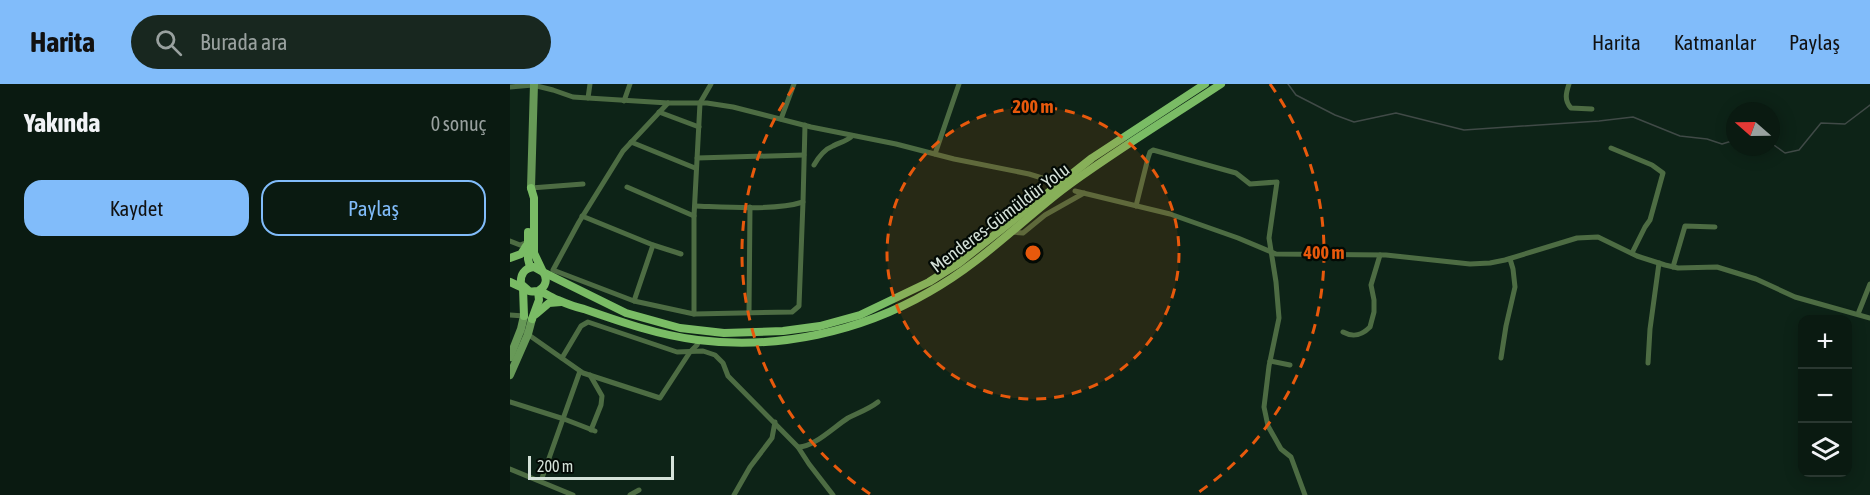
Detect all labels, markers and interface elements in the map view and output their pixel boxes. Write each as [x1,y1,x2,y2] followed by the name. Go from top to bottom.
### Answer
[131,15,551,69] search box
[30,26,95,58] text: Harita
[152,26,185,59] icon: search
[200,29,288,55] text: Burada ara
[1592,30,1641,54] text: Harita
[1674,30,1756,54] text: Katmanlar
[1789,30,1840,54] text: Paylaş
[1013,96,1053,117] text: 200 m
[1726,102,1780,156] north arrow
[24,108,100,138] text: Yakında
[431,112,486,135] text: 0 sonuç
[926,159,1073,277] street label: Menderes-Gümüldür Yolu
[24,180,249,236] button: Kaydet
[261,180,486,236] button: Paylaş
[1303,242,1344,263] text: 400 m
[1023,243,1043,263] centre of rings
[1798,315,1852,477] map controls
[1798,315,1852,369] button: +
[1798,369,1852,423] button: −
[1798,423,1852,477] button: layers
[528,453,674,480] scale bar
[537,457,573,475] text: 200 m

